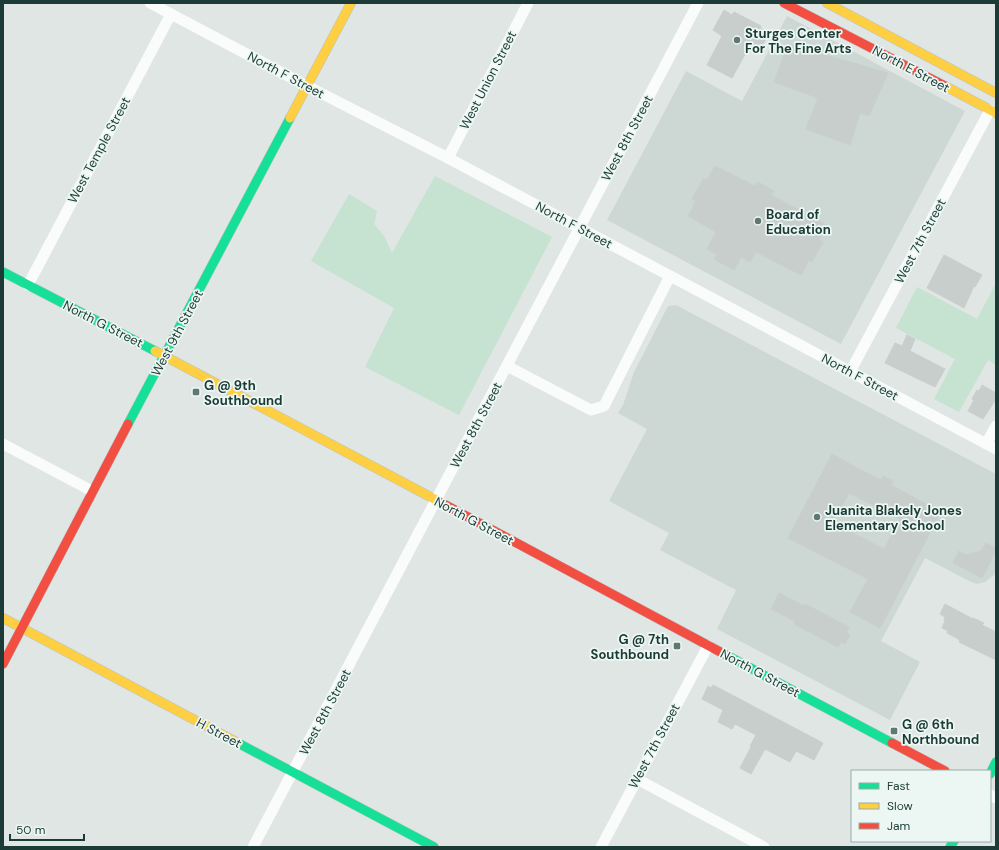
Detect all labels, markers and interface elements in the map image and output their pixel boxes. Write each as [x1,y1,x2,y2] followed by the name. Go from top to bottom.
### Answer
[745,25,852,57] place label: Sturges Center For The Fine Arts
[456,28,520,132] street label: West Union Street
[732,35,742,45] marker: Sturges Center For The Fine Arts
[869,41,953,97] street label: North E Street
[245,48,327,102] street label: North F Street
[597,92,657,184] street label: West 8th Street
[64,94,134,206] street label: West Temple Street
[890,196,950,286] street label: West 7th Street
[533,198,615,252] street label: North F Street
[766,206,831,238] place label: Board of Education
[753,216,763,226] marker: Board of Education
[147,287,207,379] street label: West 9th Street
[60,297,146,351] street label: North G Street
[819,350,901,404] street label: North F Street
[204,377,282,409] place label: G @ 9th Southbound
[446,379,506,471] street label: West 8th Street
[191,387,201,397] marker: G @ 9th Southbound
[431,493,517,549] street label: North G Street
[825,502,962,534] place label: Juanita Blakely Jones Elementary School
[812,512,822,522] marker: Juanita Blakely Jones Elementary School
[591,631,669,663] place label: G @ 7th Southbound
[672,641,682,651] marker: G @ 7th Southbound
[717,645,803,701] street label: North G Street
[295,666,355,758] street label: West 8th Street
[624,701,684,791] street label: West 7th Street
[193,714,245,752] street label: H Street
[902,716,979,748] place label: G @ 6th Northbound
[889,726,899,736] marker: G @ 6th Northbound
[851,770,991,842] legend
[887,778,910,794] text: Fast
[887,798,913,814] text: Slow
[10,816,84,842] scale bar
[887,818,910,834] text: Jam
[16,822,45,838] text: 50 m

